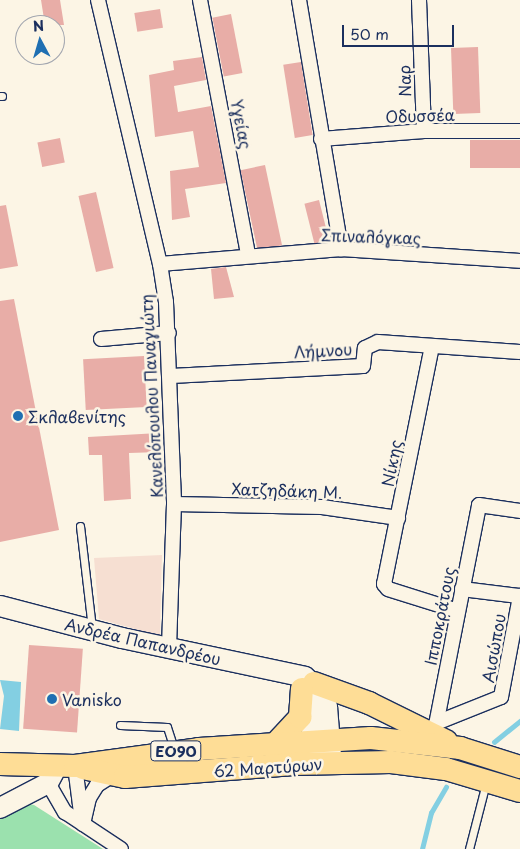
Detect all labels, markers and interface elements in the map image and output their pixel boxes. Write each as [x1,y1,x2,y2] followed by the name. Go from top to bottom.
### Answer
[15,15,65,65] north arrow
[32,15,45,37] text: N
[345,15,458,47] scale bar
[350,22,389,45] text: 50 m
[394,65,414,97] street label: Ναρ
[228,98,256,150] street label: Υγείας
[385,104,455,126] street label: Οδυσσέα
[321,225,421,247] street label: Σπιναλόγκας
[136,293,166,499] street label: Κανελόπουλου Παναγιώτη
[293,339,353,361] street label: Λήμνου
[28,406,126,426] place label: Σκλαβενίτης
[12,410,24,422] marker: Σκλαβενίτης
[377,438,405,488] street label: Νίκης
[231,478,343,502] street label: Χατζηδάκη Μ.
[420,565,458,667] street label: Ιπποκράτους
[477,612,509,684] street label: Αισώπου
[63,614,223,668] street label: Ανδρέα Παπανδρέου
[62,689,122,709] place label: Vanisko
[46,693,58,705] marker: Vanisko
[150,738,202,764] road number: ΕΟ90
[213,754,323,780] street label: 62 Μαρτύρων

